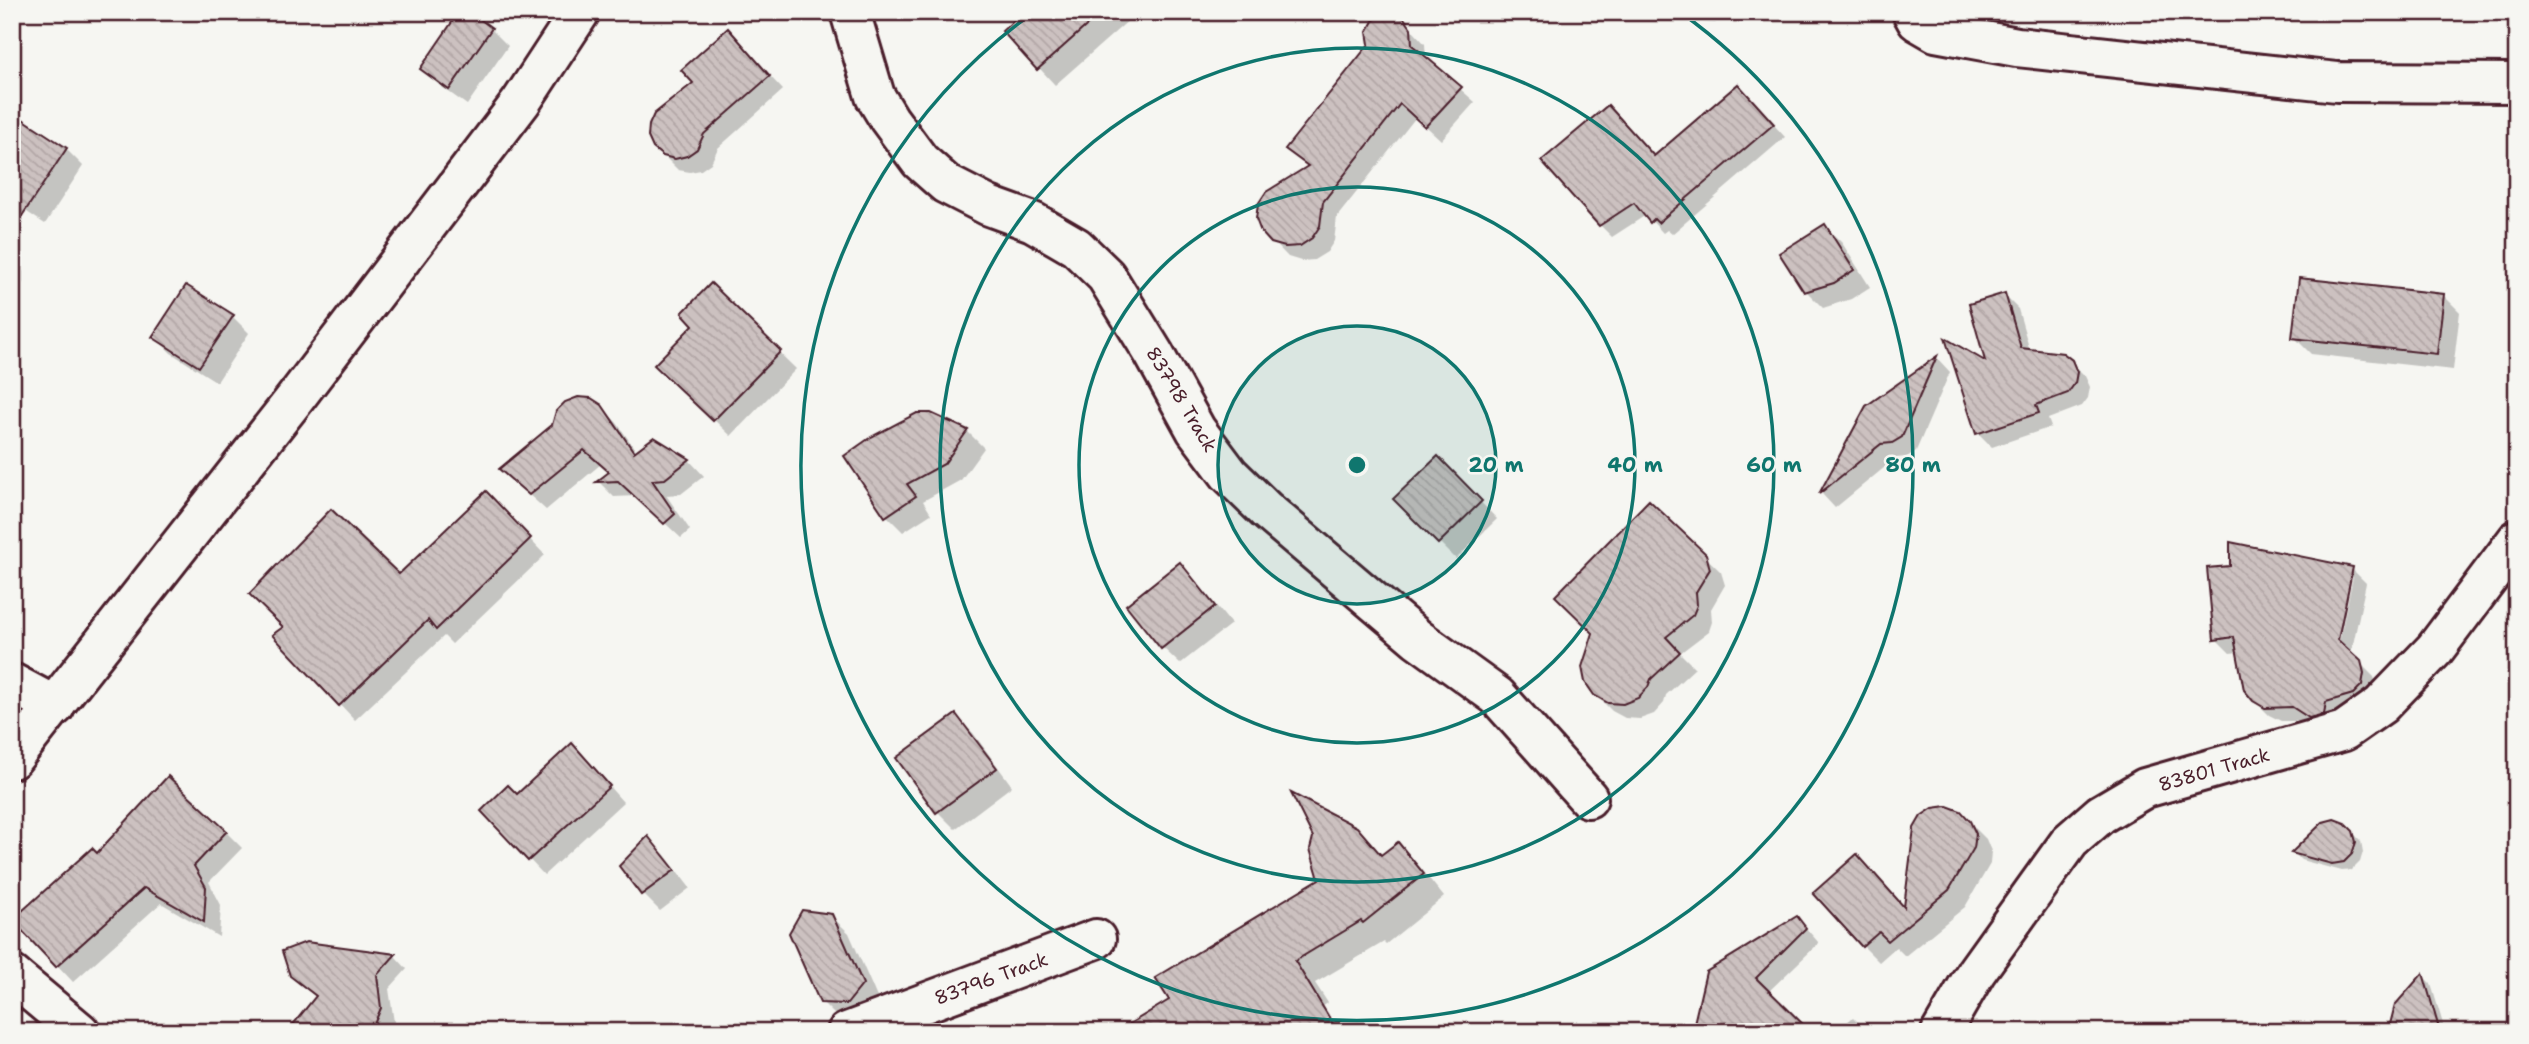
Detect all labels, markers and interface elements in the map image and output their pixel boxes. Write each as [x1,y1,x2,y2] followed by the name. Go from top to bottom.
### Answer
[1140,342,1223,457] street label: 83798 Track
[1468,451,1524,479] text: 20 m
[1607,451,1663,479] text: 40 m
[1746,451,1802,479] text: 60 m
[1885,451,1941,479] text: 80 m
[1345,453,1369,477] centre of rings
[2156,742,2273,797] street label: 83801 Track
[931,946,1051,1011] street label: 83796 Track

